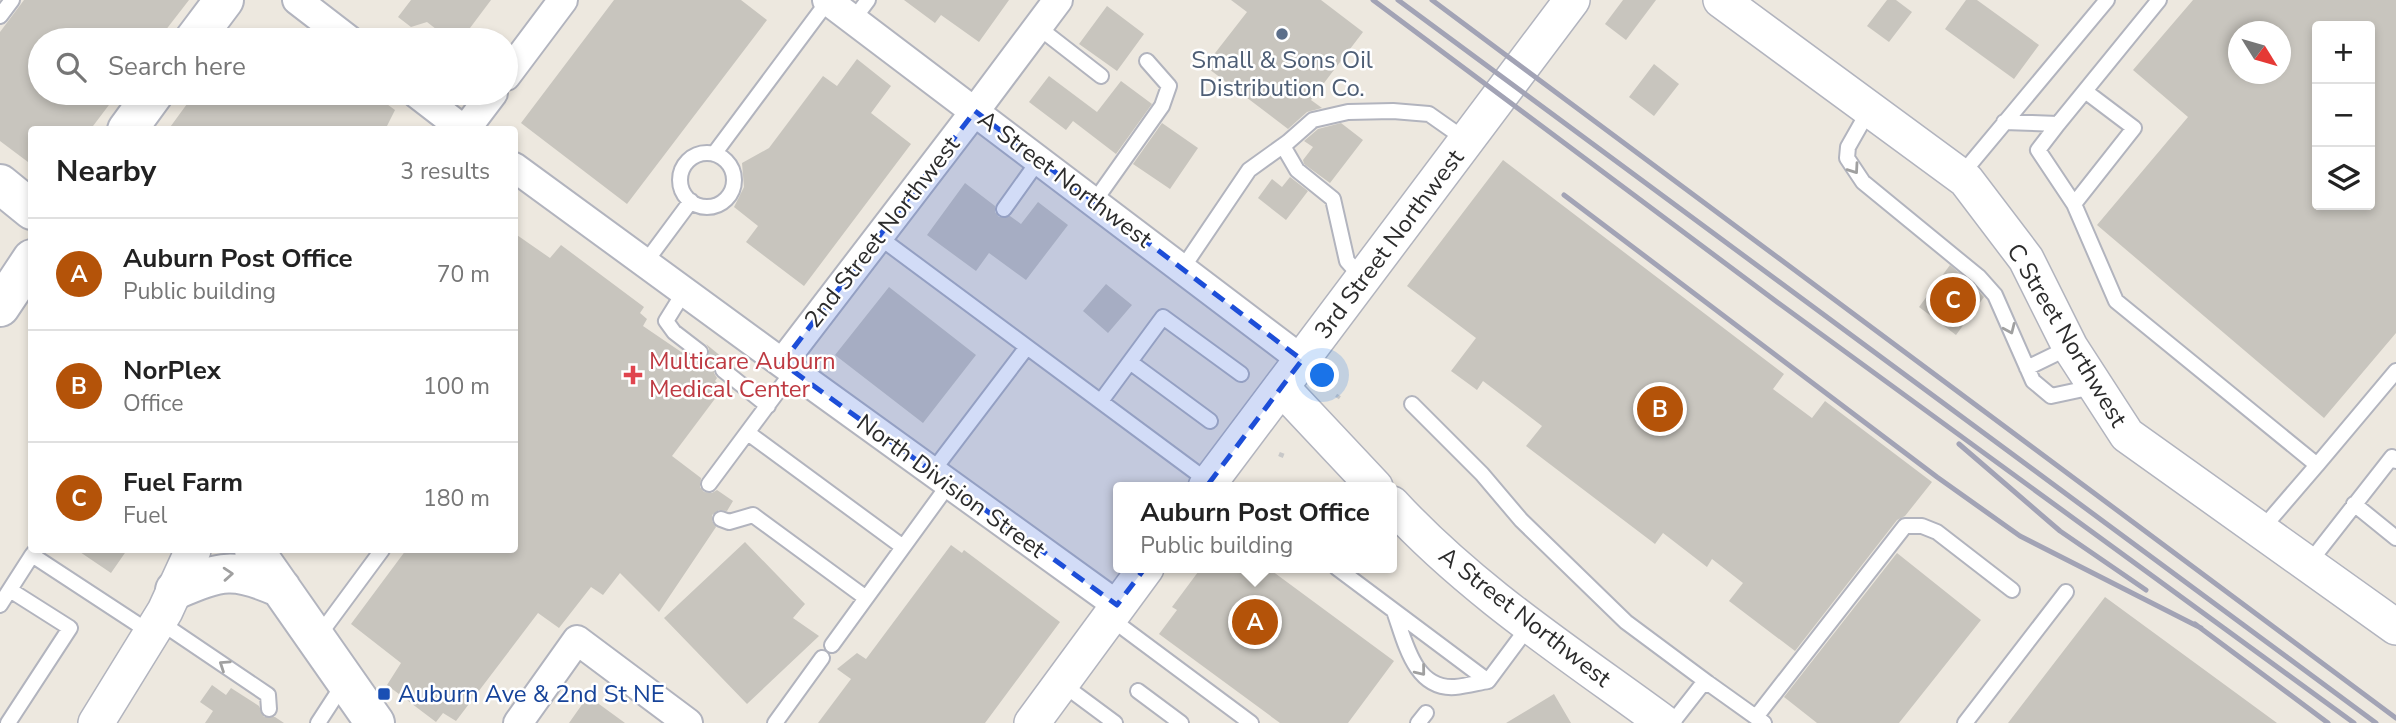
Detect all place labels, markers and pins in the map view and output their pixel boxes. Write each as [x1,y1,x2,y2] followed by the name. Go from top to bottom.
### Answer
[1274,26,1290,42] marker: Small & Sons Oil Distribution Co.
[1191,44,1373,104] place label: Small & Sons Oil Distribution Co.
[1930,274,1976,326] pin: C
[649,345,836,405] place label: Multicare Auburn Medical Center
[623,365,643,385] marker: Multicare Auburn Medical Center
[1637,383,1683,435] pin: B
[1232,596,1278,648] pin: A
[398,678,665,710] place label: Auburn Ave & 2nd St NE
[376,686,392,702] marker: Auburn Ave & 2nd St NE

